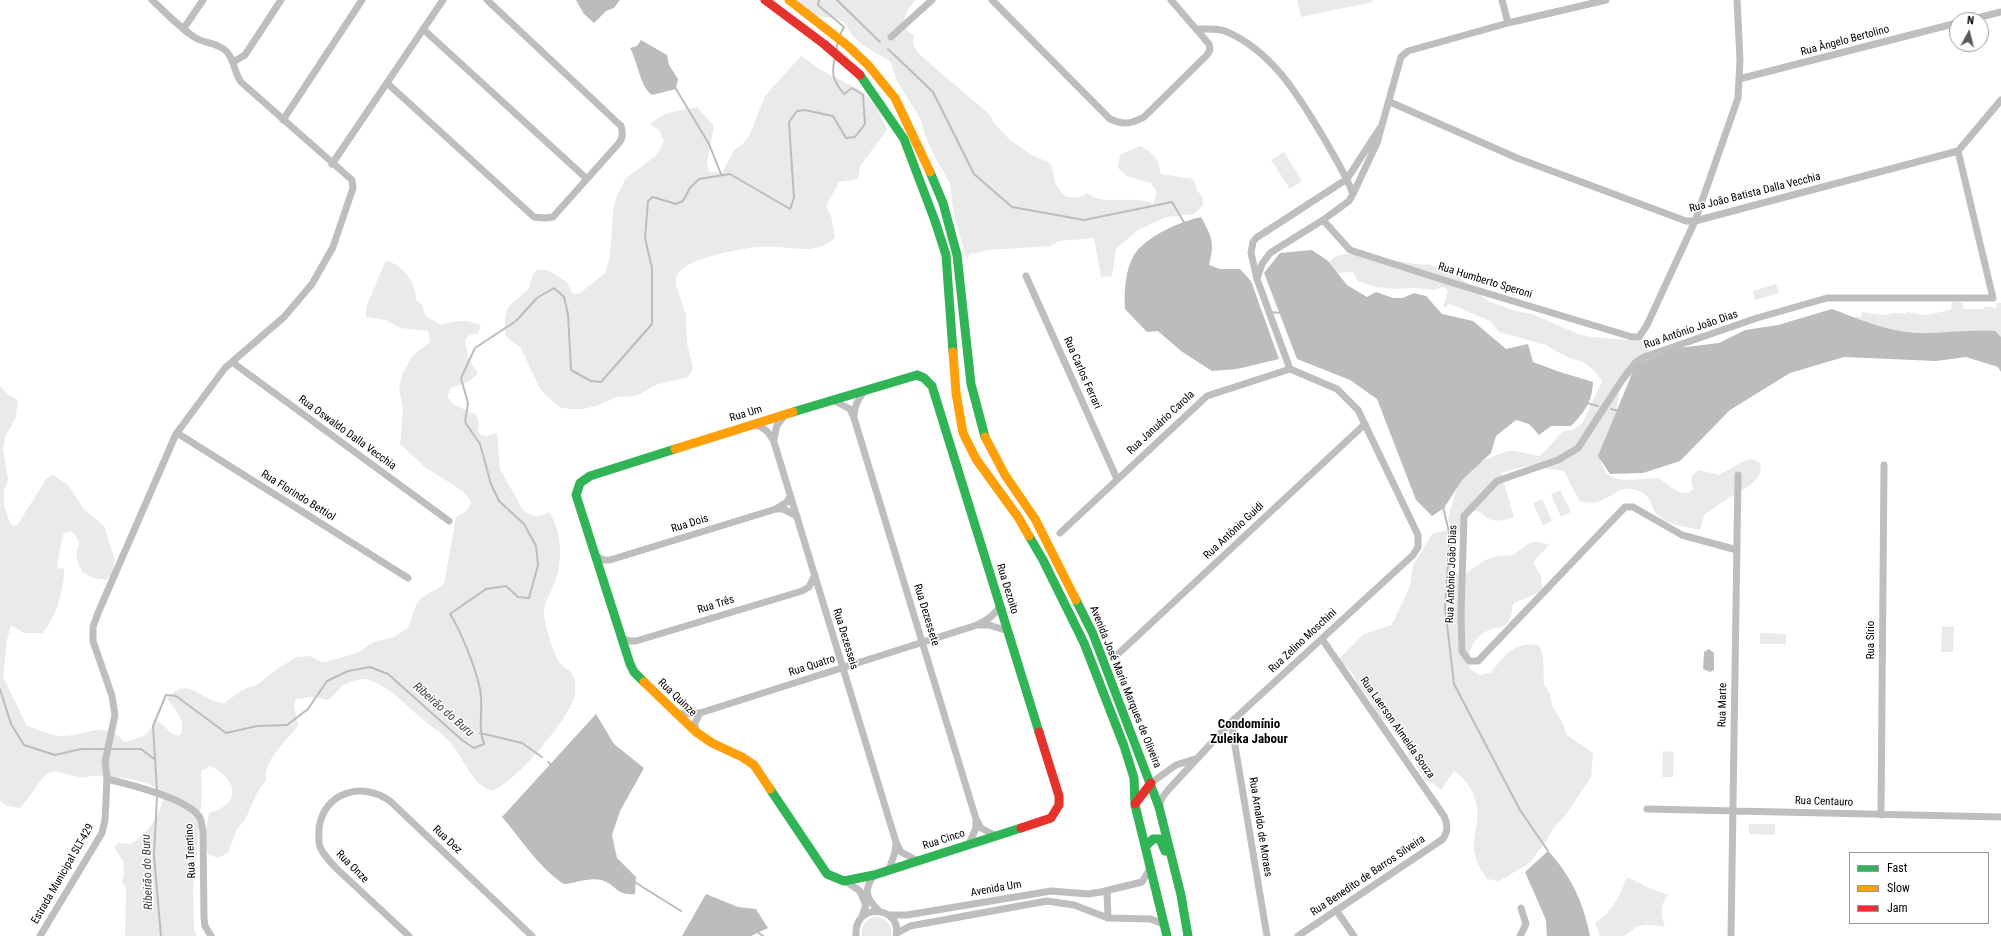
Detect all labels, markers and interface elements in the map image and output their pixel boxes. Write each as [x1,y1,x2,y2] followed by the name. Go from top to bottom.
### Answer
[1949,12,1989,52] north arrow
[1966,14,1975,27] text: N
[1799,23,1891,59] street label: Rua Ângelo Bertolino
[1688,170,1822,216] street label: Rua João Batista Dalla Vecchia
[1436,260,1534,302] street label: Rua Humberto Speroni
[1642,308,1740,352] street label: Rua Antônio João Dias
[1060,335,1104,411] street label: Rua Carlos Ferrari
[1125,388,1197,458] street label: Rua Januário Carola
[295,393,399,473] street label: Rua Oswaldo Dalla Vecchia
[728,403,764,425] street label: Rua Um
[258,468,338,524] street label: Rua Florindo Bettiol
[1201,500,1267,562] street label: Rua Antônio Guidi
[670,512,710,536] street label: Rua Dois
[1444,525,1460,623] street label: Rua Antônio João Dias
[993,562,1021,616] street label: Rua Dezoito
[910,583,942,647] street label: Rua Dezessete
[696,593,736,617] street label: Rua Três
[1086,604,1164,770] street label: Avenida José Maria Marques de Oliveira
[1266,606,1340,676] street label: Rua Zelino Moschini
[829,607,861,671] street label: Rua Dezesseis
[1864,621,1878,659] street label: Rua Sírio
[787,652,837,680] street label: Rua Quatro
[1357,675,1437,781] street label: Rua Laerson Almeida Souza
[655,676,699,720] street label: Rua Quinze
[410,680,476,740] water label: Ribeirão do Buru
[1716,683,1730,727] street label: Rua Marte
[1210,717,1288,748] district label: Condomínio Zuleika Jabour
[1246,776,1274,878] street label: Rua Arnaldo de Moraes
[1795,794,1853,810] street label: Rua Centauro
[29,822,97,926] street label: Estrada Municipal SLT-429
[183,823,199,879] street label: Rua Trentino
[430,823,464,857] street label: Rua Dez
[921,827,967,853] street label: Rua Cinco
[1308,833,1428,919] street label: Rua Benedito de Barros Silveira
[139,834,157,910] water label: Ribeirão do Buru
[333,848,371,886] street label: Rua Onze
[1849,852,1989,924] legend
[1887,861,1907,875] text: Fast
[970,878,1022,900] street label: Avenida Um
[1887,881,1910,895] text: Slow
[1887,901,1908,915] text: Jam

